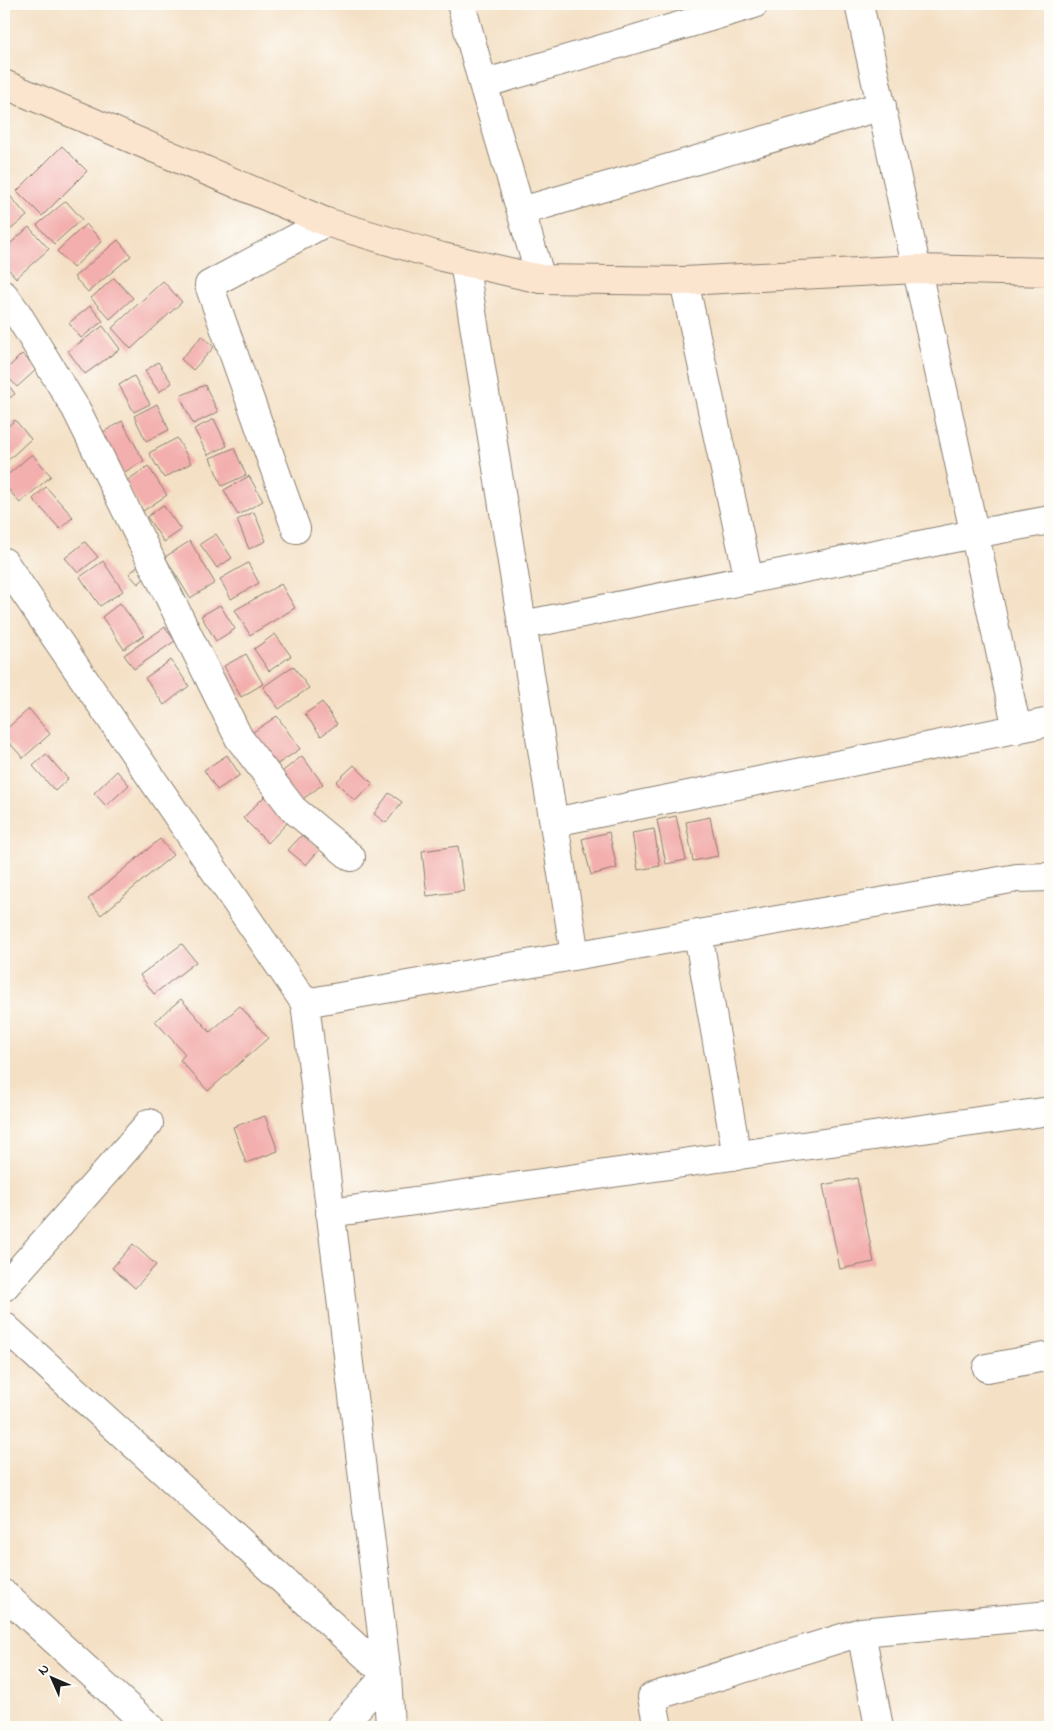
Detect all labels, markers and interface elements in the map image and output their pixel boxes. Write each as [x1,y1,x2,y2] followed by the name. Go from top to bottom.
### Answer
[28,1654,78,1704] north arrow
[33,1659,55,1681] text: N

